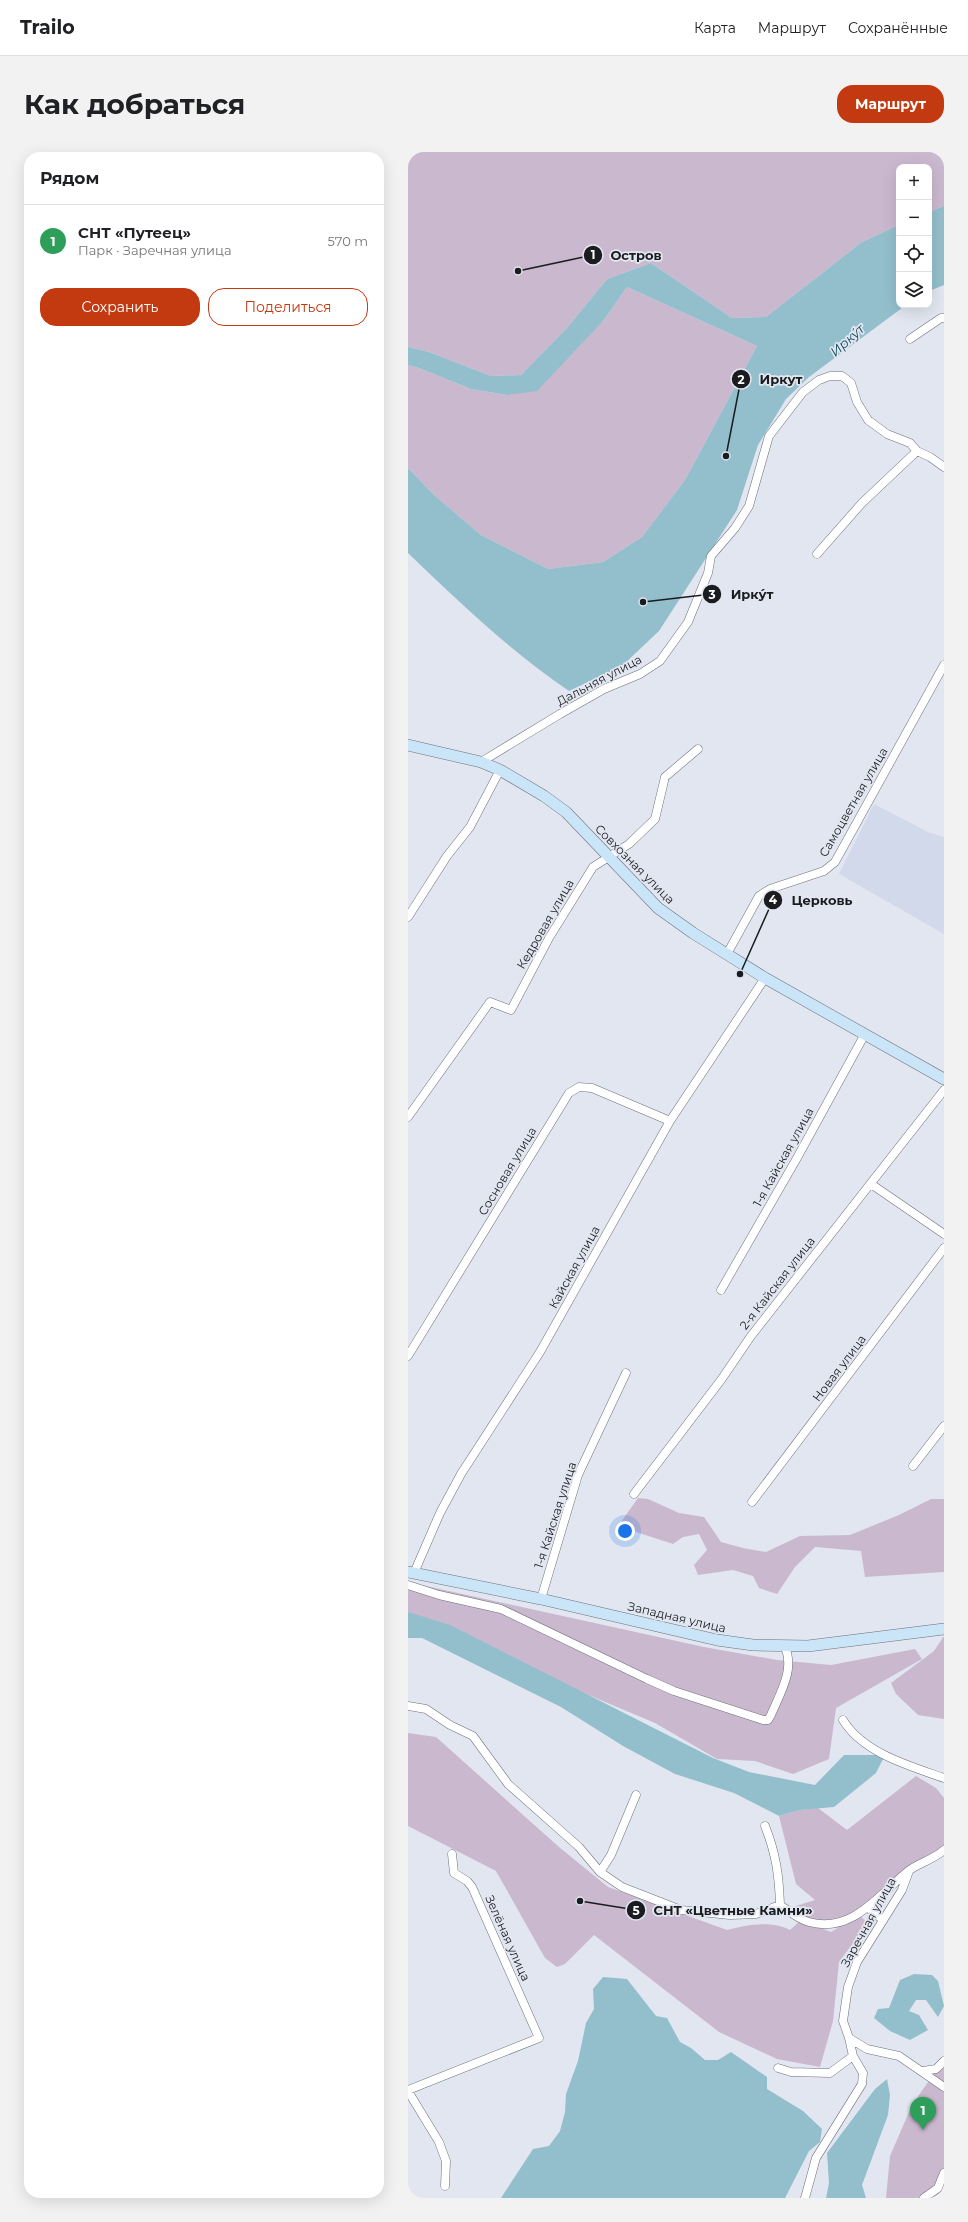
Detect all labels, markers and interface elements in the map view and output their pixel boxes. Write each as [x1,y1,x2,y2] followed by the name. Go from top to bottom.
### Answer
[20,16,75,39] text: Trailo
[694,19,736,37] text: Карта
[758,19,826,37] text: Маршрут
[848,19,948,37] text: Сохранённые
[837,85,944,123] button: Маршрут
[24,87,245,121] text: Как добраться
[896,164,932,308] map controls
[896,164,932,200] button: +
[40,168,99,188] text: Рядом
[896,200,932,236] button: −
[78,223,191,242] text: СНТ «Путеец»
[50,233,56,249] text: 1
[328,233,368,249] text: 570 m
[896,236,932,272] button: locate
[78,242,231,258] text: Парк · Заречная улица
[583,242,670,267] callout: Остров
[591,247,595,262] text: 1
[610,247,662,263] text: Остров
[896,272,932,308] button: layers
[40,288,200,326] button: Сохранить
[208,288,368,326] button: Поделиться
[827,320,868,359] water label: Ирку́т
[731,367,810,392] callout: Иркут
[760,371,802,387] text: Иркут
[737,372,745,387] text: 2
[702,582,781,607] callout: Ирку́т
[731,586,773,602] text: Ирку́т
[707,587,716,602] text: 3
[554,651,644,709] street label: Дальняя улица
[816,745,890,859] street label: Самоцветная улица
[592,821,678,907] street label: Совхозная улица
[513,876,577,972] street label: Кедровая улица
[763,887,860,912] callout: Церковь
[769,892,778,907] text: 4
[792,892,853,908] text: Церковь
[750,1105,816,1209] street label: 1-я Кайская улица
[475,1124,539,1218] street label: Сосновая улица
[545,1223,603,1311] street label: Кайская улица
[736,1234,818,1332] street label: 2-я Кайская улица
[809,1332,869,1404] street label: Новая улица
[531,1460,579,1570] street label: 1-я Кайская улица
[615,1521,635,1541] your location
[626,1598,728,1636] street label: Западная улица
[837,1875,899,1969] street label: Заречная улица
[482,1893,534,1983] street label: Зелёная улица
[626,1898,821,1923] callout: СНТ «Цветные Камни»
[653,1902,813,1918] text: СНТ «Цветные Камни»
[632,1903,640,1918] text: 5
[910,2097,936,2130] pin: 1

